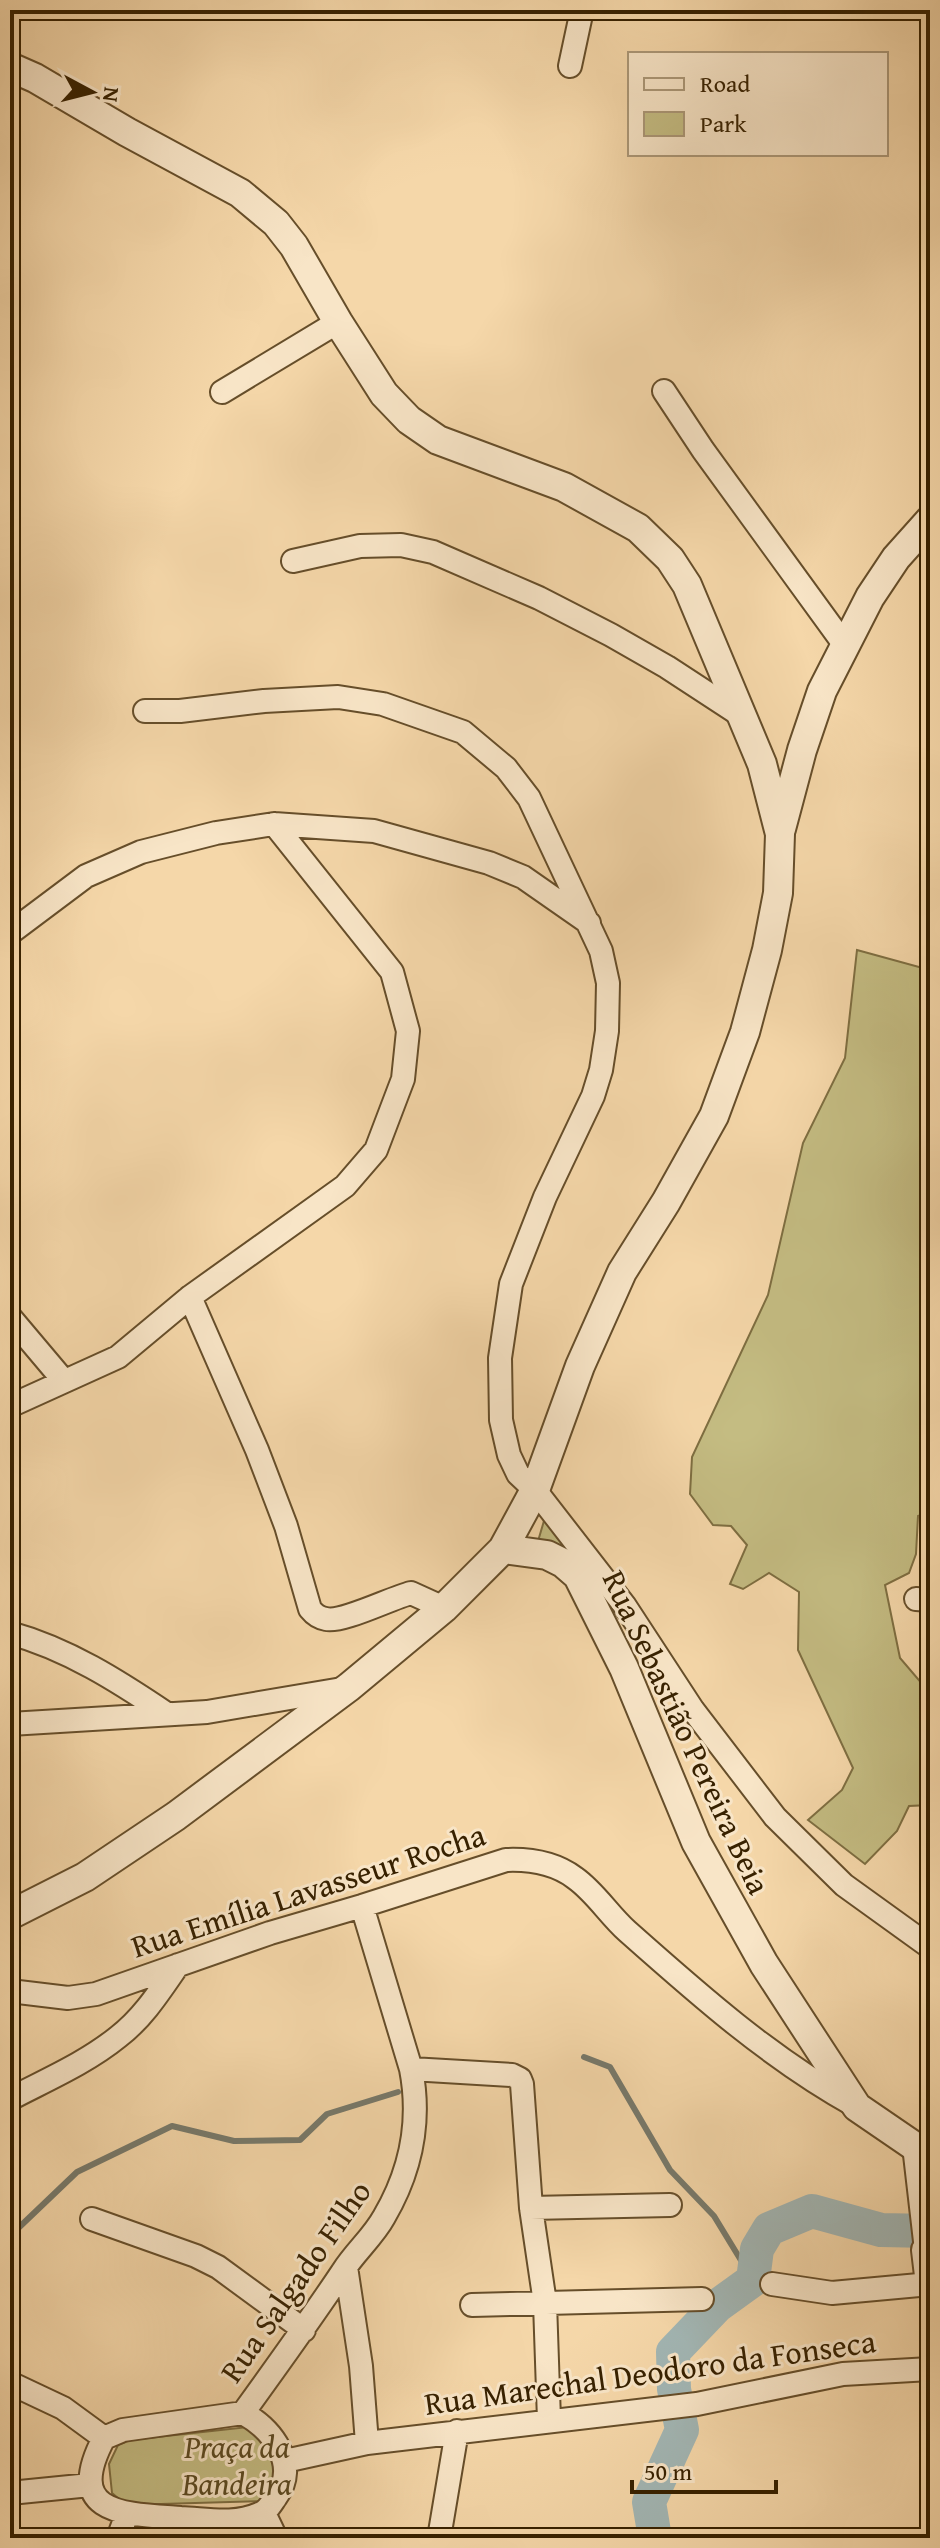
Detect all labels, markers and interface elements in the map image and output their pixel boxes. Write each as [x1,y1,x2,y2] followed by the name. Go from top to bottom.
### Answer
[52,52,132,132] north arrow
[628,52,888,156] legend
[700,66,750,101] text: Road
[95,85,129,104] text: N
[700,106,747,141] text: Park
[591,1562,783,1902] street label: Rua Sebastião Pereira Beia
[125,1811,491,1969] street label: Rua Emília Lavasseur Rocha
[208,2170,382,2392] street label: Rua Salgado Filho
[421,2317,879,2427] street label: Rua Marechal Deodoro da Fonseca
[181,2423,292,2507] park label: Praça da Bandeira
[632,2444,776,2494] scale bar
[644,2454,692,2489] text: 50 m

